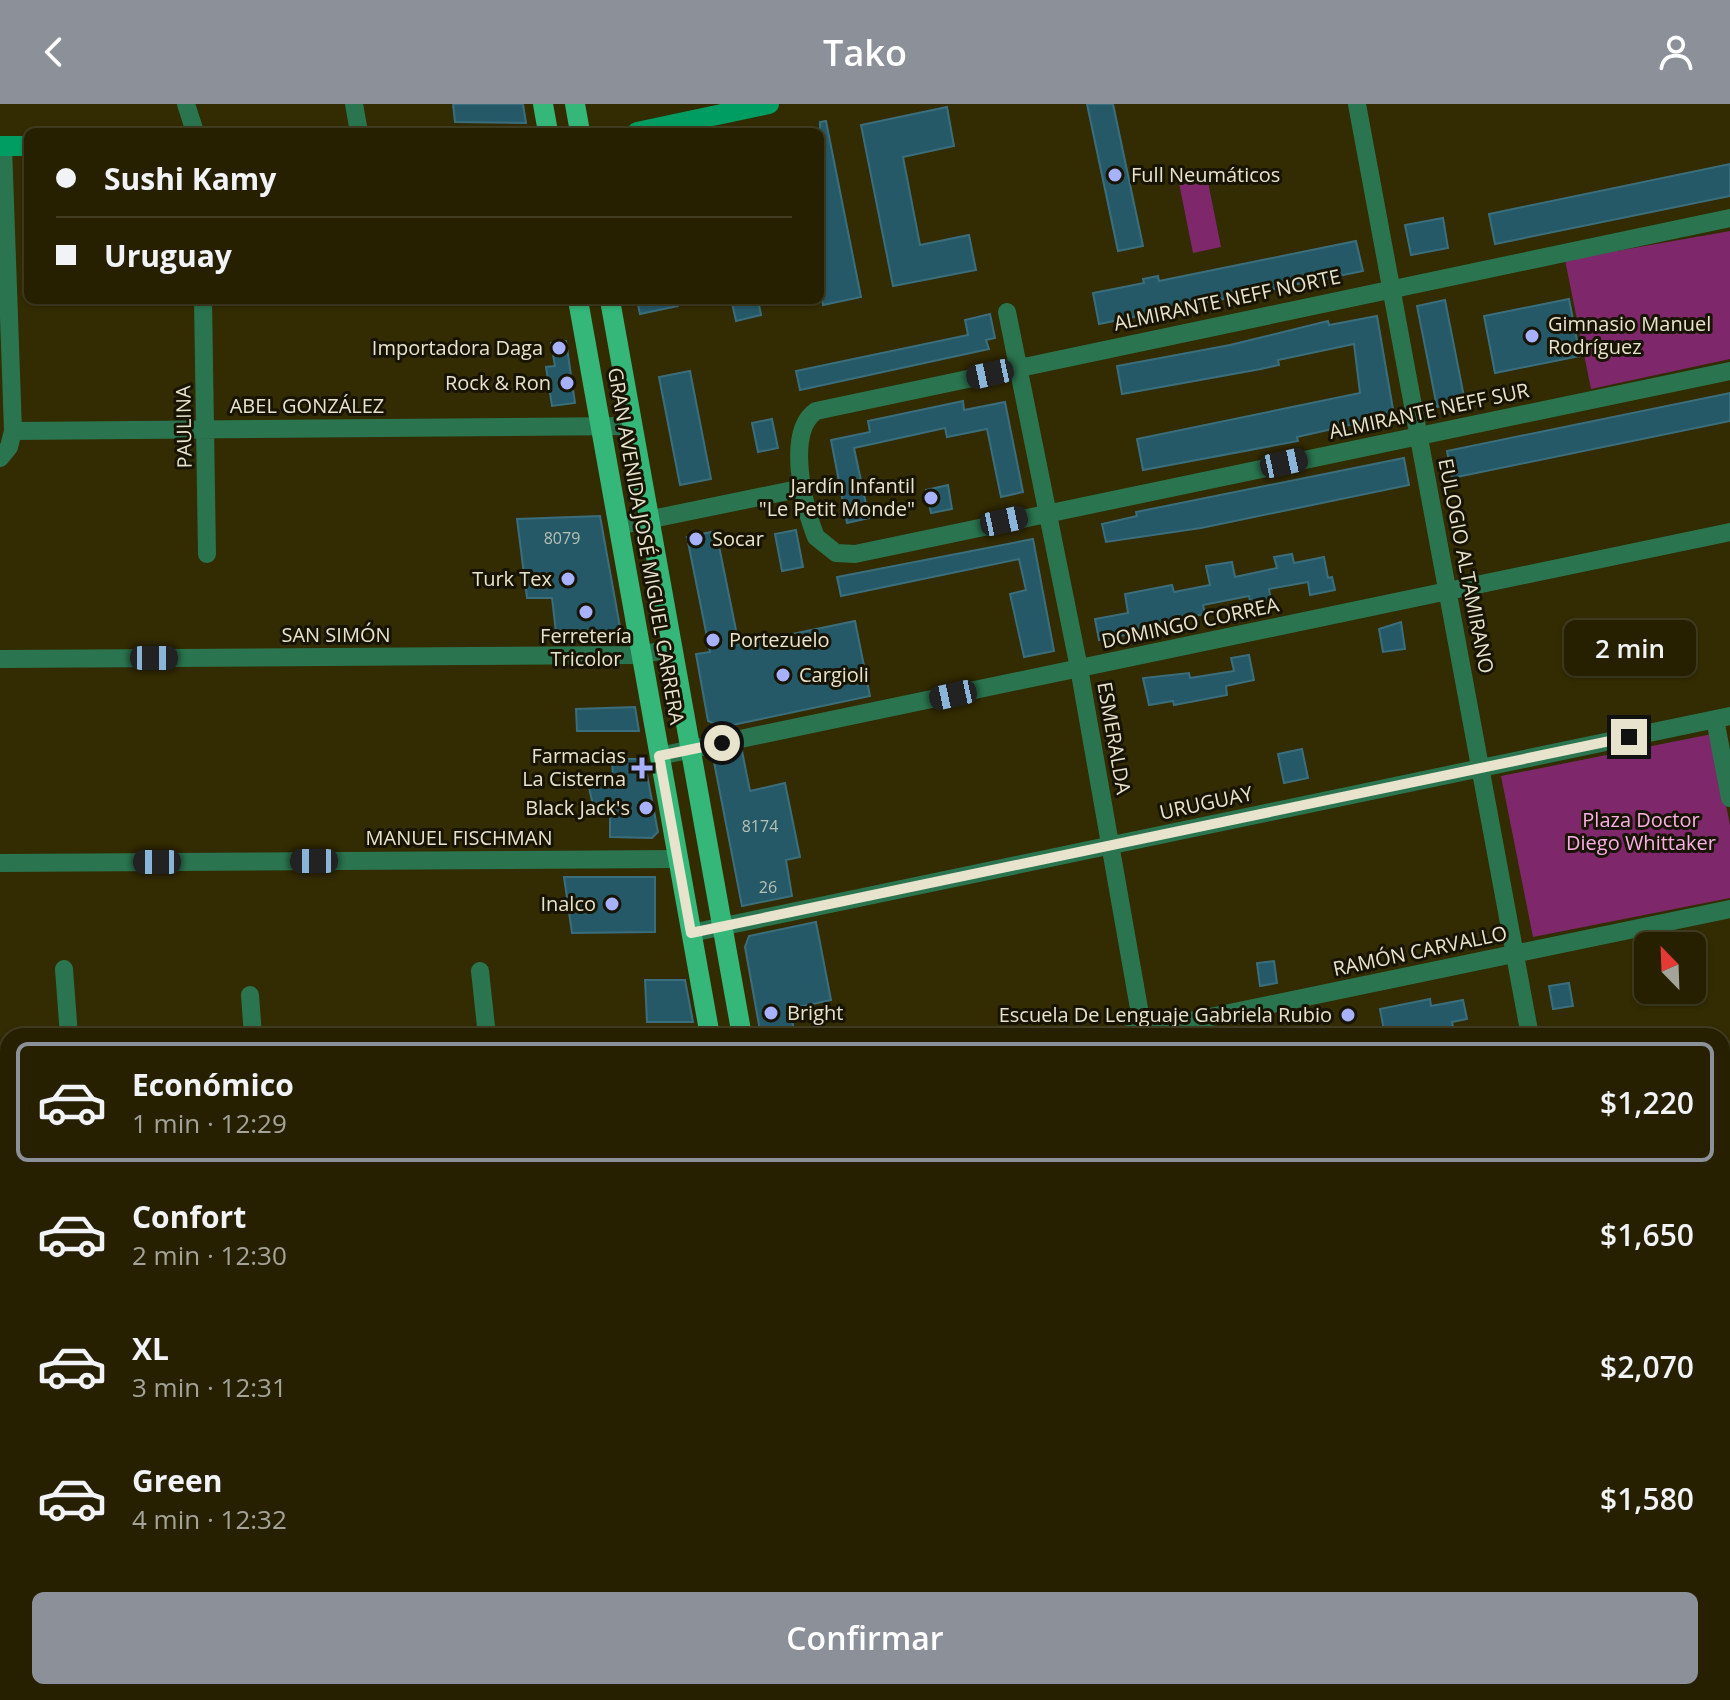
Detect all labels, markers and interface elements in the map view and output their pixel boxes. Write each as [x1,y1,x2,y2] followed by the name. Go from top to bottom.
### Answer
[823,28,907,77] text: Tako
[32,30,76,74] icon: back
[1654,30,1698,74] icon: person
[104,158,276,199] text: Sushi Kamy
[1131,161,1280,188] place label: Full Neumáticos
[1106,166,1124,184] marker: Full Neumáticos
[104,235,232,276] text: Uruguay
[1111,262,1343,337] street label: ALMIRANTE NEFF NORTE
[1548,310,1711,360] place label: Gimnasio Manuel Rodríguez
[1523,327,1541,345] marker: Gimnasio Manuel Rodríguez
[372,334,543,361] place label: Importadora Daga
[550,339,568,357] marker: Importadora Daga
[964,357,1016,391] car
[602,365,691,727] street label: GRAN AVENIDA JOSÉ MIGUEL CARRERA
[445,369,551,396] place label: Rock & Ron
[558,374,576,392] marker: Rock & Ron
[1326,376,1532,445] street label: ALMIRANTE NEFF SUR
[169,385,198,469] street label: PAULINA
[230,392,384,419] street label: ABEL GONZÁLEZ
[1258,446,1310,480] car
[1432,456,1501,676] street label: EULOGIO ALTAMIRANO
[759,472,915,522] place label: Jardín Infantil "Le Petit Monde"
[922,489,940,507] marker: Jardín Infantil "Le Petit Monde"
[978,504,1030,538] car
[712,525,764,552] place label: Socar
[544,527,580,549] house number: 8079
[687,530,705,548] marker: Socar
[472,565,553,592] place label: Turk Tex
[559,570,577,588] marker: Turk Tex
[1099,590,1281,654] street label: DOMINGO CORREA
[577,603,595,621] marker: Ferretería Tricolor
[281,621,391,648] street label: SAN SIMÓN
[1563,621,1695,677] callout: 2 min
[540,622,632,672] place label: Ferretería Tricolor
[729,626,830,653] place label: Portezuelo
[1595,630,1665,666] text: 2 min
[704,631,722,649] marker: Portezuelo
[130,646,178,670] car
[799,661,869,688] place label: Cargioli
[774,666,792,684] marker: Cargioli
[927,678,979,712] car
[1091,680,1138,797] street label: ESMERALDA
[1611,719,1647,755] route end
[704,725,740,761] route start
[522,742,626,792] place label: Farmacias La Cisterna
[633,759,651,777] marker: Farmacias La Cisterna
[1157,779,1256,826] street label: URUGUAY
[525,794,630,821] place label: Black Jack's
[637,799,655,817] marker: Black Jack's
[1566,806,1716,856] park label: Plaza Doctor Diego Whittaker
[742,815,778,837] house number: 8174
[366,824,552,851] street label: MANUEL FISCHMAN
[290,849,338,873] car
[133,850,181,874] car
[759,876,777,898] house number: 26
[540,890,596,917] place label: Inalco
[603,895,621,913] marker: Inalco
[1330,919,1509,982] street label: RAMÓN CARVALLO
[1634,932,1706,1004] north arrow
[1634,932,1706,1004] map controls
[787,999,843,1026] place label: Bright
[999,1001,1332,1028] place label: Escuela De Lenguaje Gabriela Rubio
[762,1004,780,1022] marker: Bright
[1339,1006,1357,1024] marker: Escuela De Lenguaje Gabriela Rubio
[132,1064,294,1105] text: Económico
[36,1066,108,1138] icon: car
[1600,1082,1694,1123] text: $1,220
[132,1105,287,1141] text: 1 min · 12:29
[132,1196,246,1237] text: Confort
[36,1198,108,1270] icon: car
[1600,1214,1694,1255] text: $1,650
[132,1237,287,1273] text: 2 min · 12:30
[132,1328,169,1369] text: XL
[36,1330,108,1402] icon: car
[1600,1346,1694,1387] text: $2,070
[132,1369,287,1405] text: 3 min · 12:31
[132,1460,223,1501] text: Green
[36,1462,108,1534] icon: car
[1600,1478,1694,1519] text: $1,580
[132,1501,287,1537] text: 4 min · 12:32
[32,1592,1698,1684] button: Confirmar

